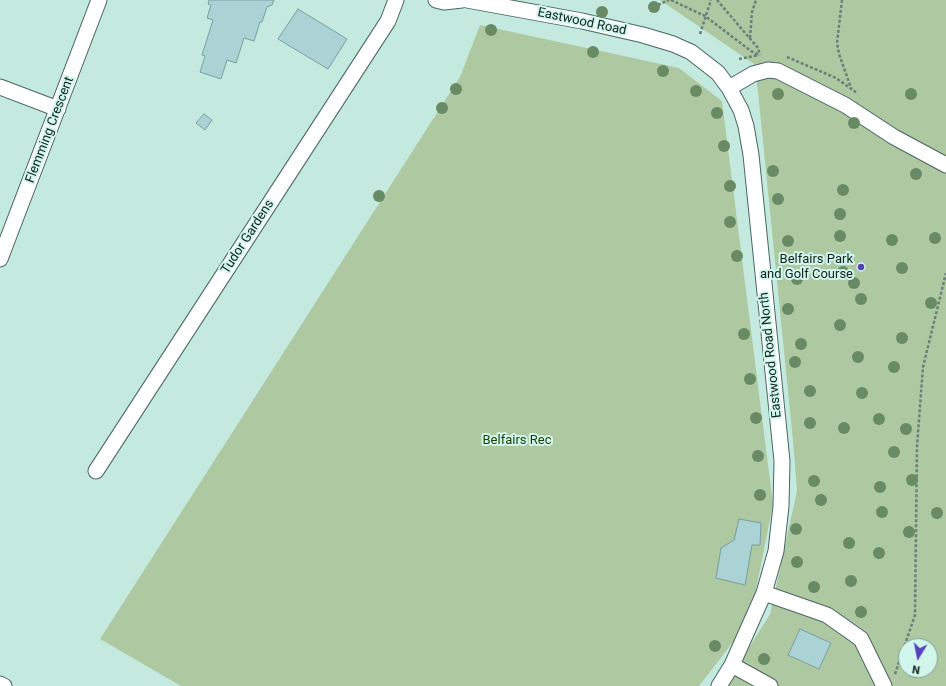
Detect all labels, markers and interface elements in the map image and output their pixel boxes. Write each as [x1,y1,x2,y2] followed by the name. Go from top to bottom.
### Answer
[536,5,628,39] street label: Eastwood Road
[23,75,77,185] street label: Flemming Crescent
[218,197,278,277] street label: Tudor Gardens
[760,252,853,283] place label: Belfairs Park and Golf Course
[856,262,866,272] marker: Belfairs Park and Golf Course
[757,291,785,419] street label: Eastwood Road North
[483,433,551,449] park label: Belfairs Rec
[898,638,938,678] north arrow
[911,662,921,676] text: N

